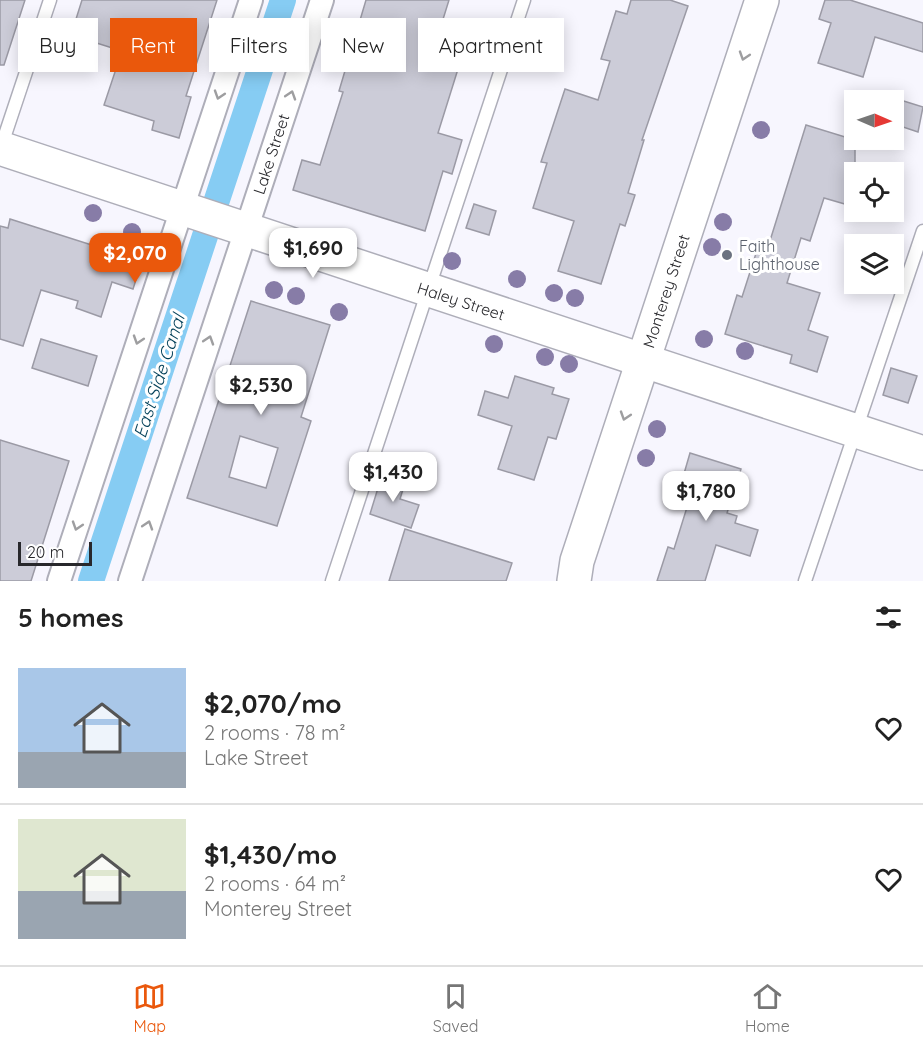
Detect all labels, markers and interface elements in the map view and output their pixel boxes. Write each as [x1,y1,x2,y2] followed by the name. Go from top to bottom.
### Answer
[18,18,98,72] chip: Buy
[110,18,197,72] chip: Rent
[209,18,309,72] chip: Filters
[321,18,406,72] chip: New
[418,18,564,72] chip: Apartment
[739,50,751,60] one-way arrow
[214,89,226,100] one-way arrow
[283,90,296,101] one-way arrow
[844,90,904,150] north arrow
[844,90,904,294] map controls
[249,111,293,197] street label: Lake Street
[844,162,904,222] button: locate
[264,228,362,279] pin: $1,690
[638,232,694,350] street label: Monterey Street
[86,233,184,284] pin: $2,070
[844,234,904,294] button: layers
[283,235,343,260] text: $1,690
[739,236,820,274] place label: Faith Lighthouse
[103,240,167,265] text: $2,070
[720,248,734,262] marker: Faith Lighthouse
[415,277,507,325] street label: Haley Street
[128,309,190,441] water label: East Side Canal
[133,334,145,345] one-way arrow
[202,335,215,346] one-way arrow
[212,365,310,416] pin: $2,530
[229,372,293,397] text: $2,530
[619,410,632,421] one-way arrow
[344,452,442,503] pin: $1,430
[363,459,423,484] text: $1,430
[657,471,755,522] pin: $1,780
[676,478,736,503] text: $1,780
[72,520,84,530] one-way arrow
[141,520,154,531] one-way arrow
[18,539,92,566] scale bar
[27,542,64,562] text: 20 m
[18,601,124,634] text: 5 homes
[872,601,905,634] icon: filters
[204,687,342,720] text: $2,070/mo
[66,692,138,764] icon: home
[872,712,905,745] icon: heart
[204,720,346,745] text: 2 rooms · 78 m²
[204,745,308,770] text: Lake Street
[204,838,337,871] text: $1,430/mo
[66,843,138,915] icon: home
[872,863,905,896] icon: heart
[204,871,346,896] text: 2 rooms · 64 m²
[204,896,352,921] text: Monterey Street
[133,980,166,1036] tab: Map
[433,980,478,1036] tab: Saved
[745,980,790,1036] tab: Home

